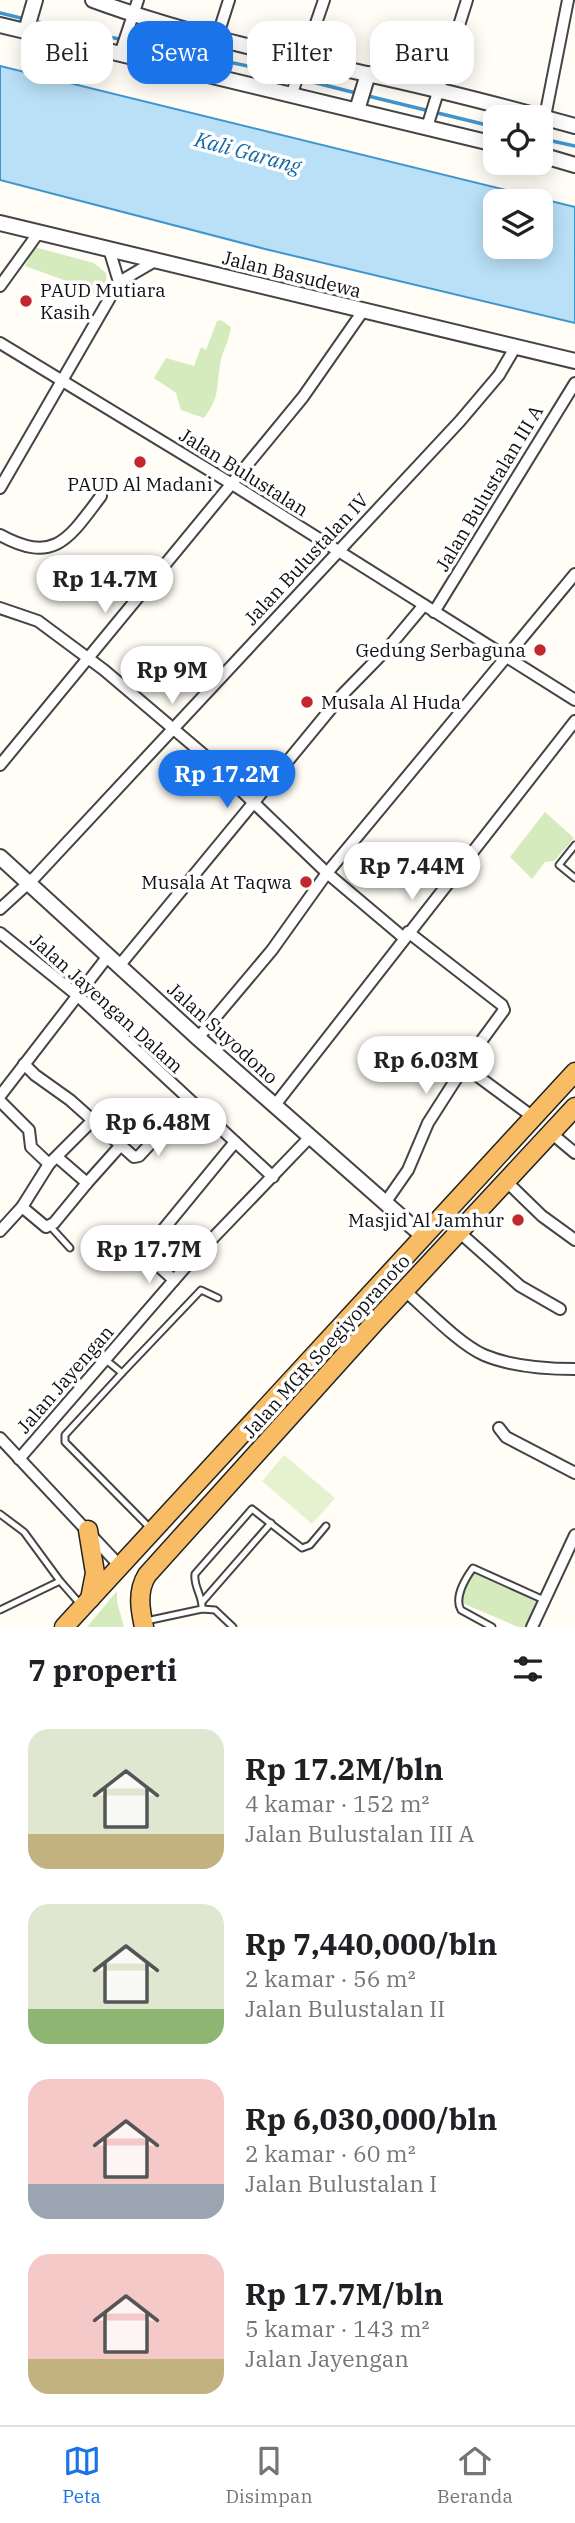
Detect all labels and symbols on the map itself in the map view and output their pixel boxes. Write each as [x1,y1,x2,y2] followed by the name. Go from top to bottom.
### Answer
[191,124,306,180] water label: Kali Garang
[220,245,364,303] street label: Jalan Basudewa
[40,278,166,324] place label: PAUD Mutiara Kasih
[18,293,34,309] marker: PAUD Mutiara Kasih
[430,401,548,575] street label: Jalan Bulustalan III A
[175,423,313,521] street label: Jalan Bulustalan
[132,454,148,470] marker: PAUD Al Madani
[67,472,213,496] place label: PAUD Al Madani
[239,488,373,630] street label: Jalan Bulustalan IV
[33,556,177,615] pin: Rp 14.7M
[356,638,526,662] place label: Gedung Serbaguna
[532,642,548,658] marker: Gedung Serbaguna
[123,646,221,706] pin: Rp 9M
[321,690,461,714] place label: Musala Al Huda
[299,694,315,710] marker: Musala Al Huda
[155,750,299,810] pin: Rp 17.2M
[340,842,484,902] pin: Rp 7.44M
[141,870,292,894] place label: Musala At Taqwa
[298,874,314,890] marker: Musala At Taqwa
[25,928,189,1078] street label: Jalan Jayengan Dalam
[163,977,283,1089] street label: Jalan Suyodono
[354,1036,498,1096] pin: Rp 6.03M
[86,1098,230,1158] pin: Rp 6.48M
[348,1208,505,1232] place label: Masjid Al Jamhur
[510,1212,526,1228] marker: Masjid Al Jamhur
[77,1226,221,1285] pin: Rp 17.7M
[237,1249,415,1443] street label: Jalan MGR Soegiyopranoto
[12,1320,118,1438] street label: Jalan Jayengan

